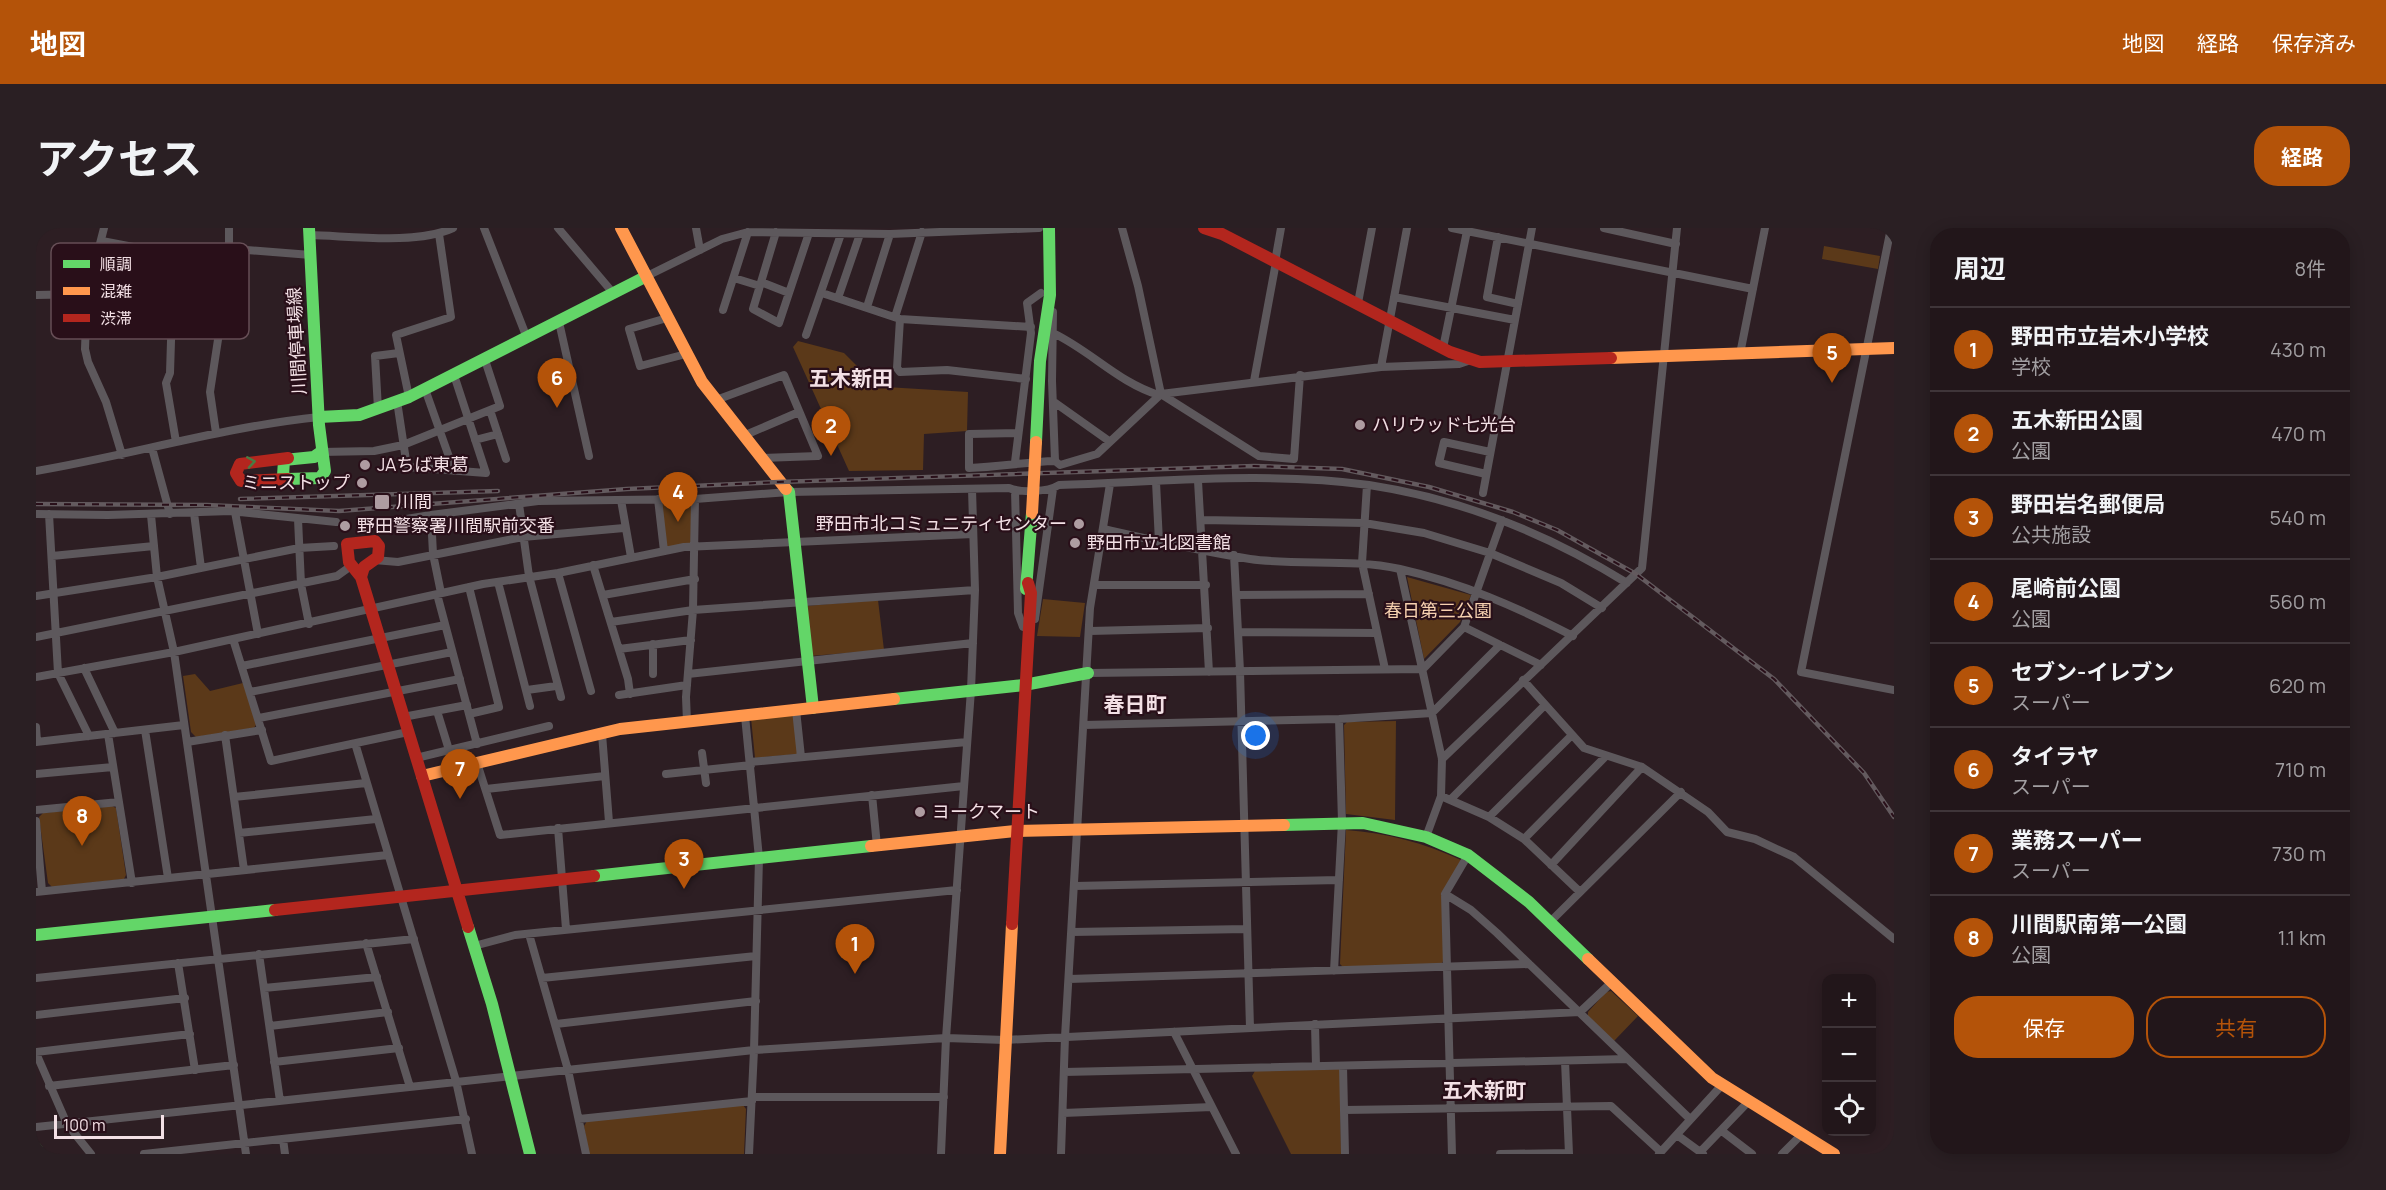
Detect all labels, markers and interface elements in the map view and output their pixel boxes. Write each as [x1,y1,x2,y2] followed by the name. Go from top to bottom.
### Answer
[30,24,86,62] text: 地図
[2122,29,2164,57] text: 地図
[2197,29,2239,57] text: 経路
[2272,29,2356,57] text: 保存済み
[2254,126,2350,186] button: 経路
[36,129,202,187] text: アクセス
[51,243,249,339] legend
[1954,250,2006,286] text: 周辺
[100,253,132,275] text: 順調
[2294,255,2326,282] text: 8件
[100,280,132,302] text: 混雑
[281,286,311,396] street label: 川間停車場線
[100,307,132,329] text: 渋滞
[2011,321,2209,351] text: 野田市立岩木小学校
[1812,334,1852,383] pin: 5
[1969,336,1978,363] text: 1
[2270,336,2326,363] text: 430 m
[2011,353,2051,380] text: 学校
[538,358,576,408] pin: 6
[809,364,893,392] district label: 五木新田
[2011,405,2143,435] text: 五木新田公園
[812,406,850,456] pin: 2
[1372,412,1516,436] place label: ハリウッド七光台
[1353,418,1367,432] marker: ハリウッド七光台
[1968,420,1979,447] text: 2
[2271,420,2326,447] text: 470 m
[2011,437,2051,464] text: 公園
[377,452,468,476] place label: JAちば東葛
[247,457,256,469] one-way arrow
[358,458,372,472] marker: JAちば東葛
[242,470,350,494] place label: ミニストップ
[658,472,698,522] pin: 4
[355,476,369,490] marker: ミニストップ
[396,489,432,513] place label: 川間
[2011,489,2165,519] text: 野田岩名郵便局
[373,493,391,511] marker: 川間
[1968,504,1979,531] text: 3
[2270,504,2326,531] text: 540 m
[816,511,1067,535] place label: 野田市北コミュニティセンター
[357,513,555,537] place label: 野田警察署川間駅前交番
[1072,517,1086,531] marker: 野田市北コミュニティセンター
[338,519,352,533] marker: 野田警察署川間駅前交番
[2011,521,2091,548] text: 公共施設
[1087,530,1231,554] place label: 野田市立北図書館
[1068,536,1082,550] marker: 野田市立北図書館
[2011,573,2121,603] text: 尾崎前公園
[1967,588,1980,615] text: 4
[2269,588,2326,615] text: 560 m
[1384,598,1492,622] park label: 春日第三公園
[2011,605,2051,632] text: 公園
[2011,657,2174,687] text: セブン-イレブン
[1968,672,1979,699] text: 5
[2269,672,2326,699] text: 620 m
[2011,689,2091,716] text: スーパー
[1104,690,1167,718] district label: 春日町
[1241,721,1270,750] your location
[2011,741,2099,771] text: タイラヤ
[440,750,480,799] pin: 7
[1967,756,1980,783] text: 6
[2275,756,2326,783] text: 710 m
[2011,773,2091,800] text: スーパー
[62,796,102,846] pin: 8
[932,799,1040,823] place label: ヨークマート
[913,805,927,819] marker: ヨークマート
[2011,825,2143,855] text: 業務スーパー
[664,840,704,889] pin: 3
[1968,840,1979,867] text: 7
[2272,840,2326,867] text: 730 m
[2011,857,2091,884] text: スーパー
[2011,909,2187,939] text: 川間駅南第一公園
[836,924,874,974] pin: 1
[1967,924,1980,951] text: 8
[2278,924,2326,951] text: 1.1 km
[2011,941,2051,968] text: 公園
[1822,974,1876,1136] map controls
[1822,974,1876,1028] button: +
[1954,996,2134,1058] button: 保存
[2146,996,2326,1058] button: 共有
[1822,1028,1876,1082] button: −
[1442,1076,1526,1104] district label: 五木新町
[1822,1082,1876,1136] button: locate
[54,1112,164,1140] scale bar
[63,1114,106,1136] text: 100 m

